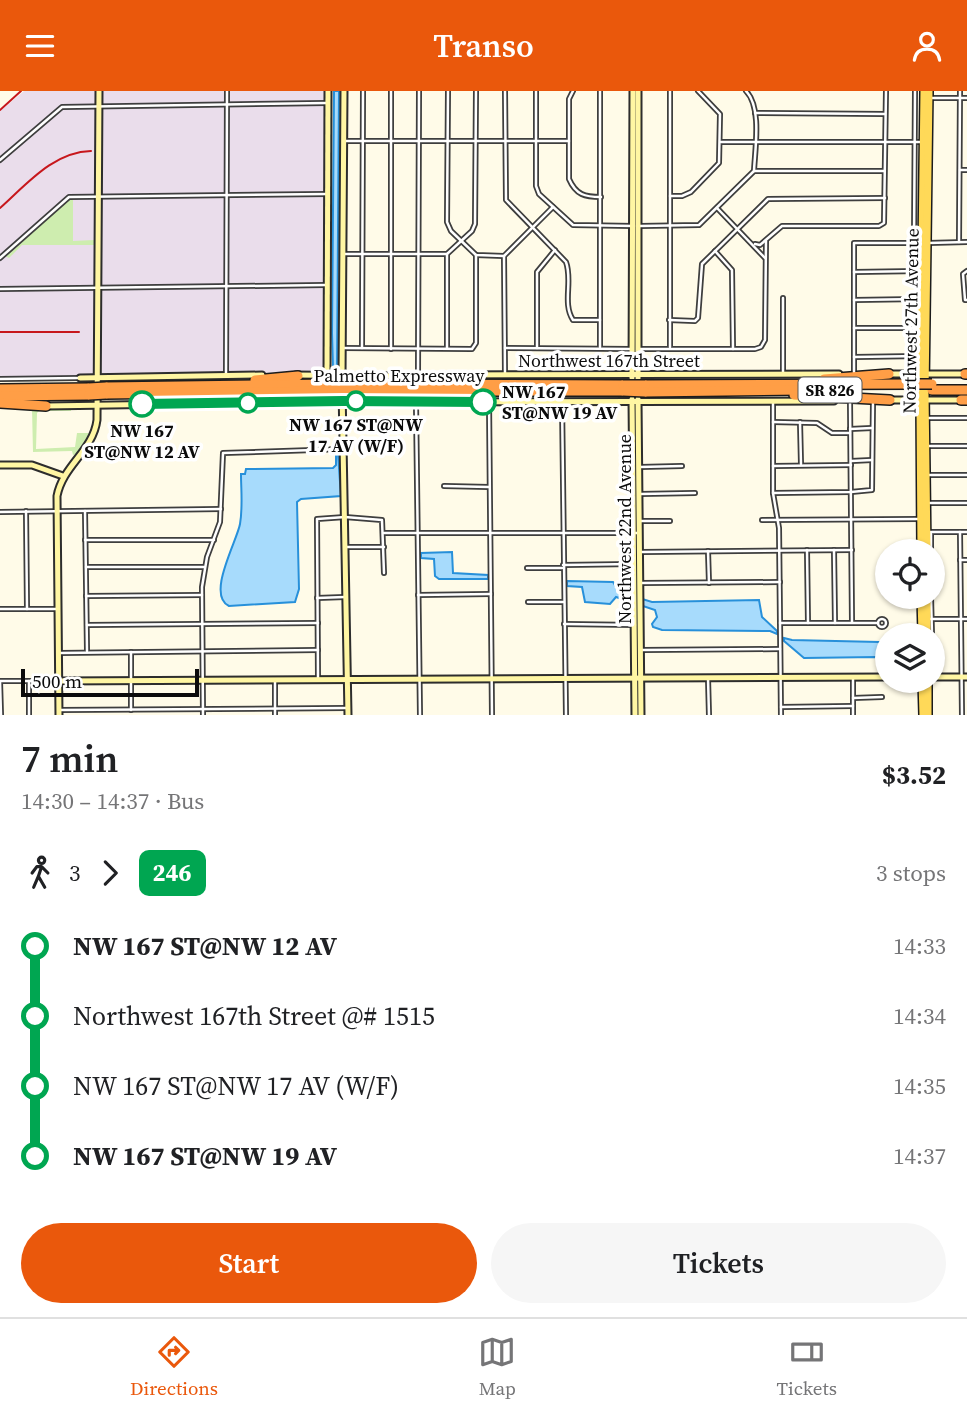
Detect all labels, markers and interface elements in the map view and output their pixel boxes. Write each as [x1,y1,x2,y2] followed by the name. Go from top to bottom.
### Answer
[433,24,534,68] text: Transo
[21,27,59,65] icon: menu
[908,27,946,65] icon: person
[896,228,925,414] street label: Northwest 27th Avenue
[518,348,700,373] street label: Northwest 167th Street
[314,363,485,388] street label: Palmetto Expressway
[798,377,862,403] road number: SR 826
[502,379,618,425] place label: NW 167 ST@NW 19 AV
[470,389,496,415] marker: NW 167 ST@NW 19 AV
[129,391,155,417] marker: NW 167 ST@NW 12 AV
[346,391,366,411] marker: NW 167 ST@NW 17 AV (W/F)
[238,393,258,413] unlabelled marker
[289,412,423,458] place label: NW 167 ST@NW 17 AV (W/F)
[84,418,200,464] place label: NW 167 ST@NW 12 AV
[612,434,637,624] street label: Northwest 22nd Avenue
[875,539,945,693] map controls
[875,539,945,609] button: locate
[875,623,945,693] button: layers
[21,666,200,698] scale bar
[32,668,82,694] text: 500 m
[21,733,119,785] text: 7 min
[882,757,946,793] text: $3.52
[21,785,204,817] text: 14:30 – 14:37 · Bus
[21,854,59,892] icon: walk
[91,854,129,892] icon: forward
[153,856,192,889] text: 246
[69,857,81,889] text: 3
[876,857,946,889] text: 3 stops
[73,928,337,964] text: NW 167 ST@NW 12 AV
[893,930,946,962] text: 14:33
[73,998,435,1034] text: Northwest 167th Street @# 1515
[893,1000,946,1032] text: 14:34
[73,1068,399,1104] text: NW 167 ST@NW 17 AV (W/F)
[893,1070,946,1102] text: 14:35
[73,1138,337,1174] text: NW 167 ST@NW 19 AV
[893,1140,946,1172] text: 14:37
[21,1223,477,1303] button: Start
[491,1223,946,1303] button: Tickets
[130,1333,218,1401] tab: Directions
[478,1333,516,1401] tab: Map
[777,1333,837,1401] tab: Tickets

